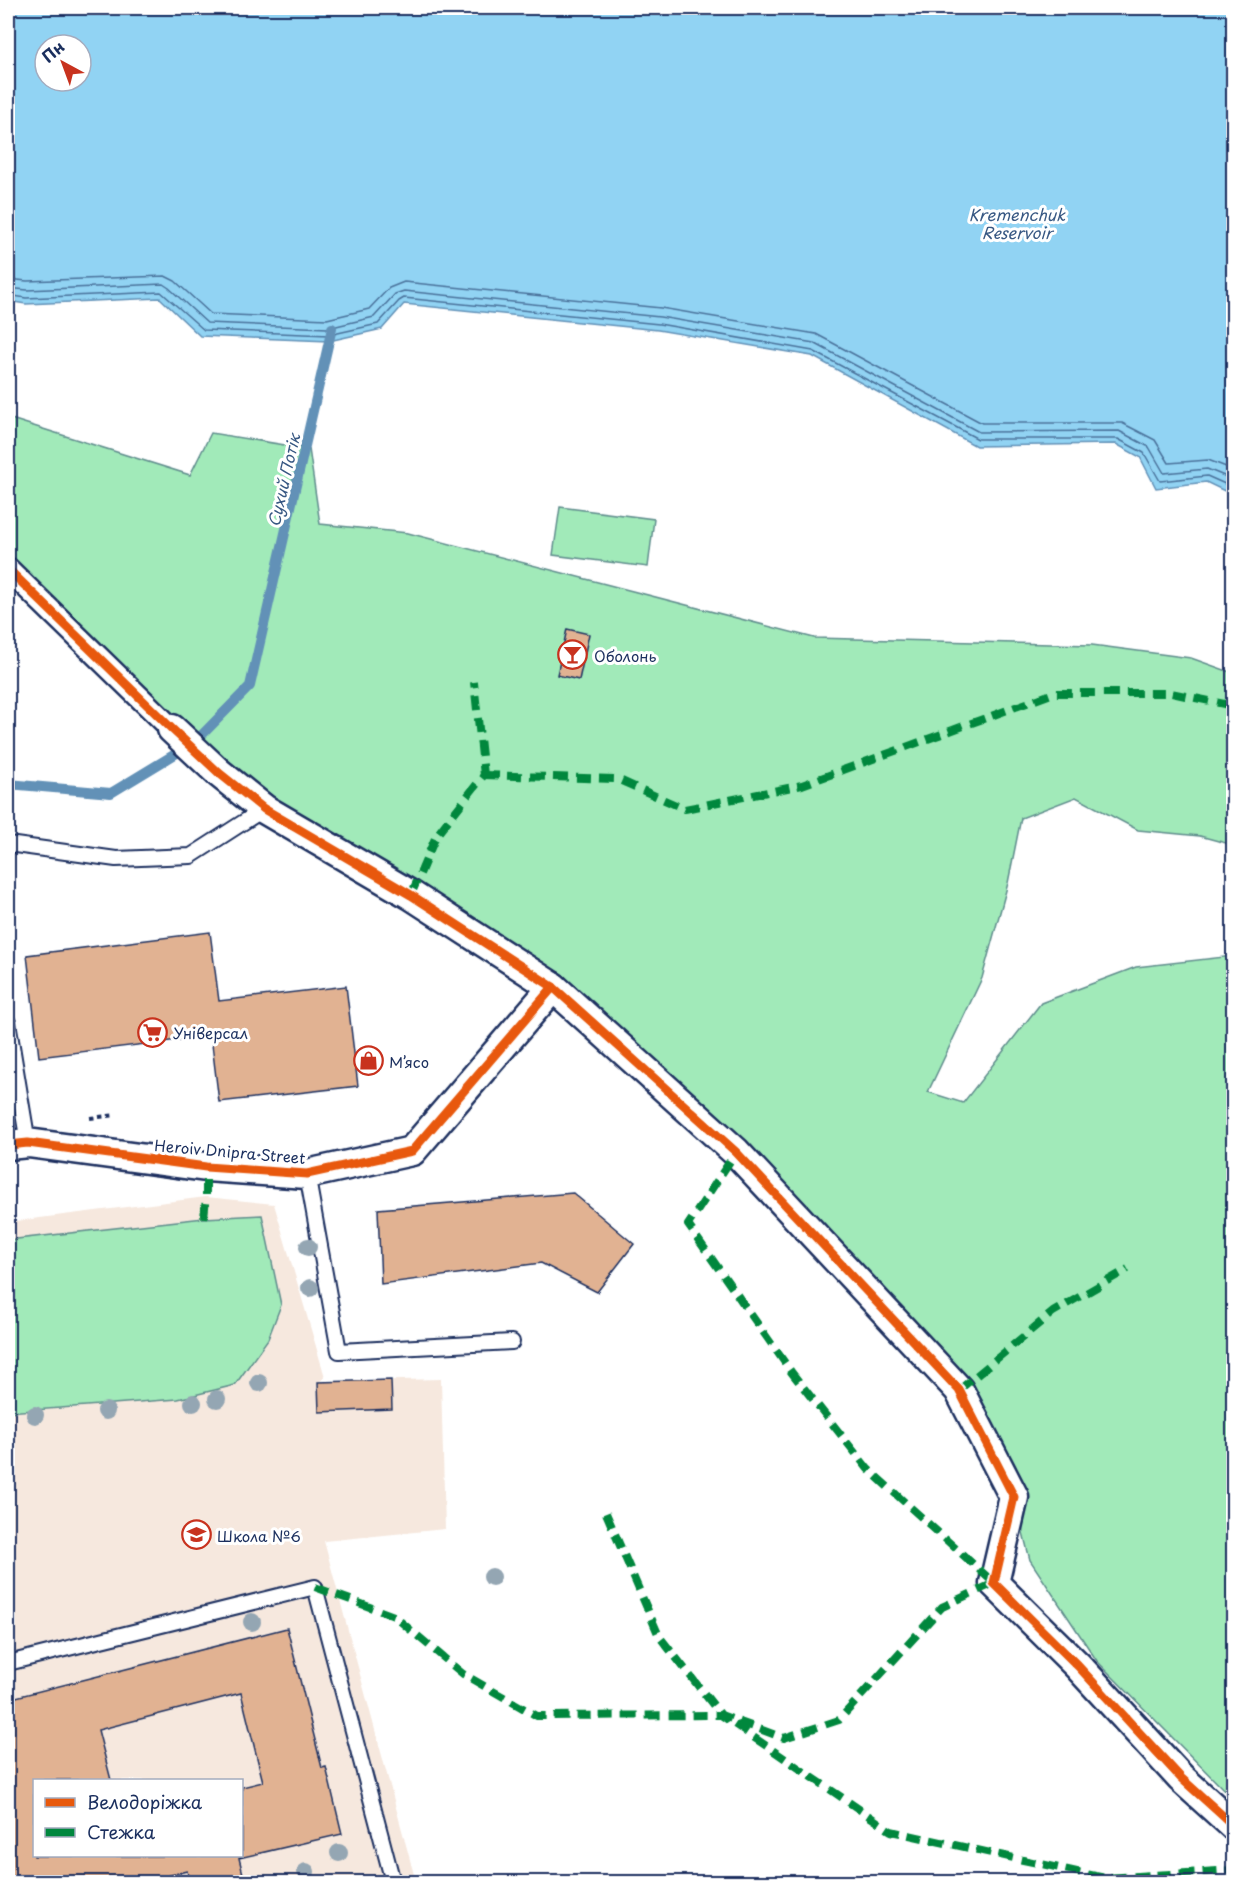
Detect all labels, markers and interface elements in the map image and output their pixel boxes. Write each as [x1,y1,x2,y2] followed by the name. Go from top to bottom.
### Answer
[33,33,93,93] north arrow
[36,34,69,68] text: Пн
[969,202,1066,244] water label: Kremenchuk Reservoir
[261,430,306,529] water label: Сухий Потік
[557,639,589,671] bar icon: Оболонь
[594,644,657,667] place label: Оболонь
[136,1016,168,1048] supermarket icon: Універсал
[173,1021,248,1044] place label: Універсал
[352,1045,384,1077] shop icon: М’ясо
[389,1050,429,1073] place label: М’ясо
[154,1133,306,1169] street label: Heroiv Dnipra Street
[180,1519,212,1551] school or university icon: Школа №6
[217,1524,301,1547] place label: Школа №6
[33,1779,243,1857] legend
[87,1788,203,1815] text: Велодоріжка
[87,1818,156,1845] text: Стежка

